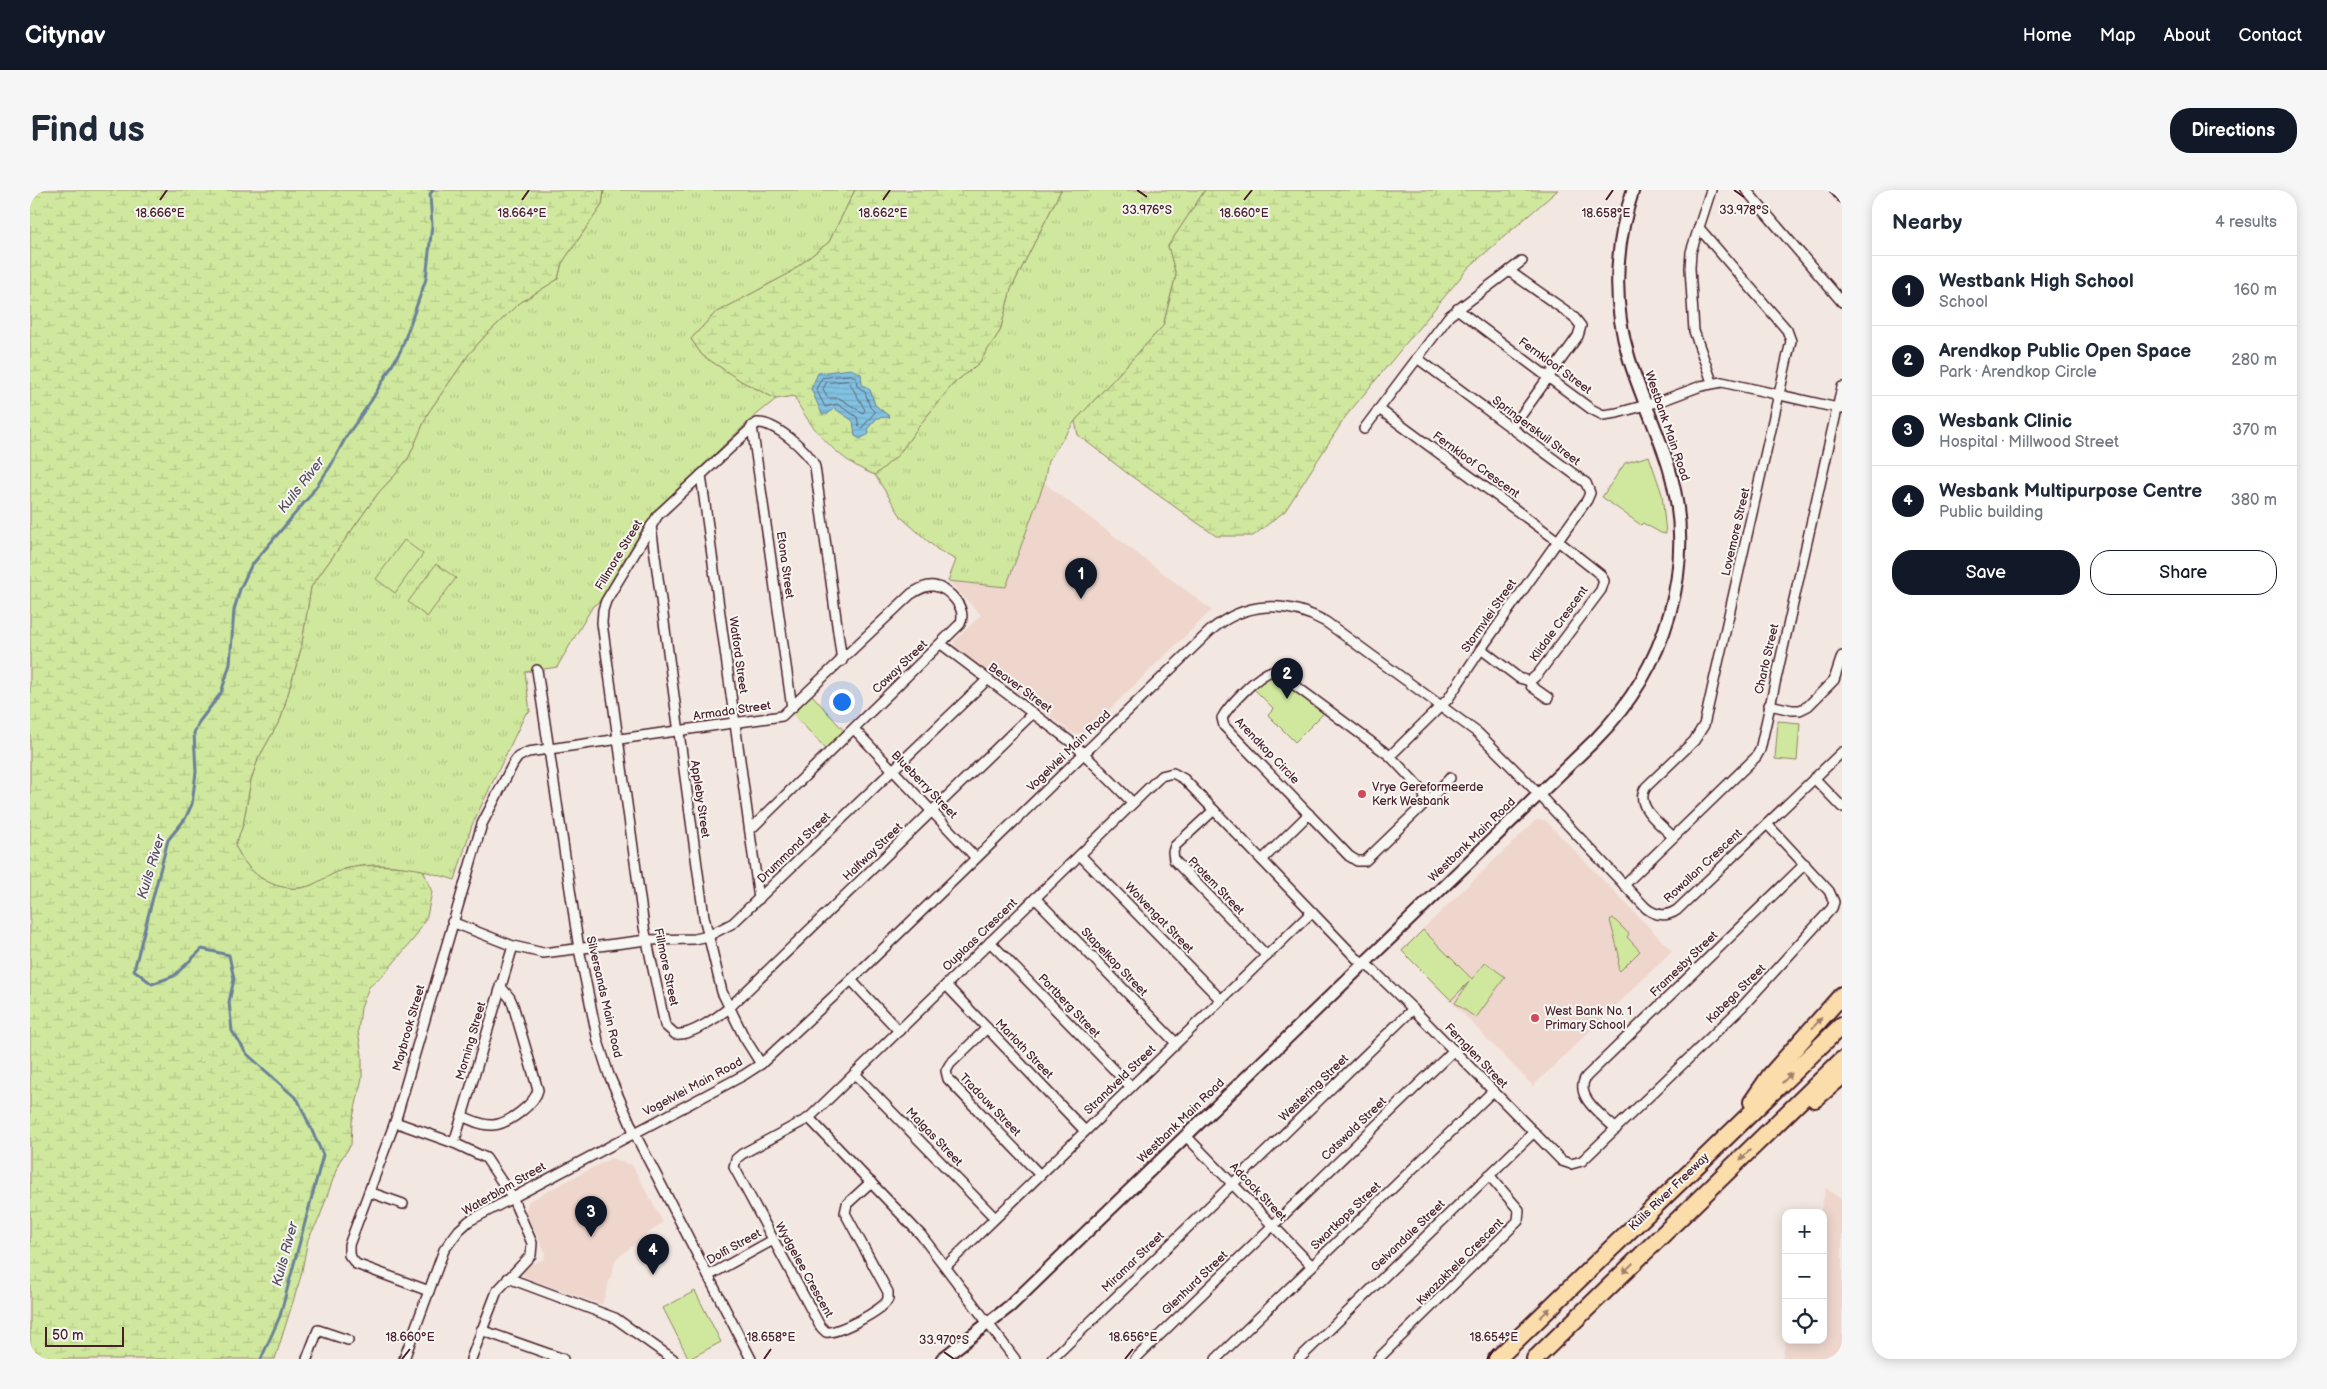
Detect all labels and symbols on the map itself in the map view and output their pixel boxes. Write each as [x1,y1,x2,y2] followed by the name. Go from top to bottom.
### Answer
[1122,203,1172,218] text: 33.976°S
[1719,203,1769,218] text: 33.978°S
[135,206,185,221] text: 18.666°E
[498,206,547,221] text: 18.664°E
[859,206,907,221] text: 18.662°E
[1219,206,1269,221] text: 18.660°E
[1582,206,1630,221] text: 18.658°E
[1516,334,1595,398] street label: Fernkloof Street
[1641,369,1693,483] street label: Westbank Main Road
[1489,393,1583,469] street label: Springerskuil Street
[1430,428,1523,502] street label: Fernkloof Crescent
[274,453,329,516] water label: Kuils River
[1719,486,1753,578] street label: Lovemore Street
[592,517,646,593] street label: Fillmore Street
[773,531,797,600] street label: Etona Street
[1065,558,1097,599] pin: 1
[1458,576,1520,655] street label: Stormvlei Street
[1527,583,1592,665] street label: Klidale Crescent
[725,615,751,695] street label: Watford Street
[1752,622,1782,696] street label: Charlo Street
[869,637,931,697] street label: Coway Street
[1271,658,1303,699] pin: 2
[985,660,1055,716] street label: Beaver Street
[829,689,855,715] your location
[692,698,772,724] street label: Armada Street
[1024,707,1114,795] street label: Vogelvlei Main Road
[1232,715,1302,787] street label: Arendkop Circle
[888,748,960,822] street label: Blueberry Street
[687,759,713,839] street label: Appleby Street
[1372,780,1483,809] place label: Vrye Gereformeerde Kerk Wesbank
[1356,788,1368,800] marker: Vrye Gereformeerde Kerk Wesbank
[1425,794,1519,885] street label: Westbank Main Road
[754,809,834,887] street label: Drummond Street
[840,820,906,884] street label: Halfway Street
[1661,826,1746,906] street label: Rowallan Crescent
[133,832,169,901] water label: Kuils River
[1185,854,1248,918] street label: Protem Street
[1121,879,1197,957] street label: Wolvengat Street
[940,895,1021,974] street label: Ouplaas Crescent
[1078,925,1151,1000] street label: Stapelkop Street
[650,927,682,1008] street label: Fillmore Street
[1647,928,1721,1000] street label: Framesby Street
[583,935,625,1059] street label: Silversands Main Road
[1703,961,1769,1027] street label: Kabega Street
[1035,971,1103,1041] street label: Portberg Street
[390,983,429,1073] street label: Maybrook Street
[453,1000,489,1082] street label: Morning Street
[1545,1004,1632,1033] place label: West Bank No. 1 Primary School
[1529,1012,1541,1024] marker: West Bank No. 1 Primary School
[992,1016,1056,1082] street label: Marloth Street
[1811,1017,1822,1030] one-way arrow
[1441,1020,1511,1092] street label: Fernglen Street
[1081,1042,1159,1118] street label: Strandveld Street
[1276,1051,1352,1125] street label: Westering Street
[641,1054,745,1120] street label: Vogelvlei Main Road
[956,1070,1024,1140] street label: Tradouw Street
[1781,1072,1793,1084] one-way arrow
[1134,1075,1228,1166] street label: Westbank Main Road
[1318,1094,1390,1164] street label: Cotswold Street
[902,1105,966,1170] street label: Malgas Street
[1626,1149,1713,1234] street label: Kuils River Freeway
[1739,1149,1751,1161] one-way arrow
[460,1159,549,1219] street label: Waterblom Street
[1226,1160,1290,1225] street label: Adcock Street
[1308,1179,1384,1253] street label: Swartkops Street
[575,1196,607,1237] pin: 3
[1368,1197,1448,1275] street label: Gelvandale Street
[1413,1215,1507,1309] street label: Kwazakhele Crescent
[268,1219,302,1288] water label: Kuils River
[772,1220,837,1321] street label: Wydgelee Crescent
[704,1226,764,1268] street label: Dolfi Street
[1099,1228,1168,1296] street label: Miramar Street
[637,1234,669,1275] pin: 4
[1159,1248,1231,1318] street label: Glenhurd Street
[1622,1262,1634,1274] one-way arrow
[1538,1307,1550,1319] one-way arrow
[45,1324,124,1347] scale bar
[385,1330,435,1345] text: 18.660°E
[747,1330,795,1345] text: 18.658°E
[1109,1330,1157,1345] text: 18.656°E
[1470,1330,1518,1345] text: 18.654°E
[919,1333,969,1348] text: 33.970°S

